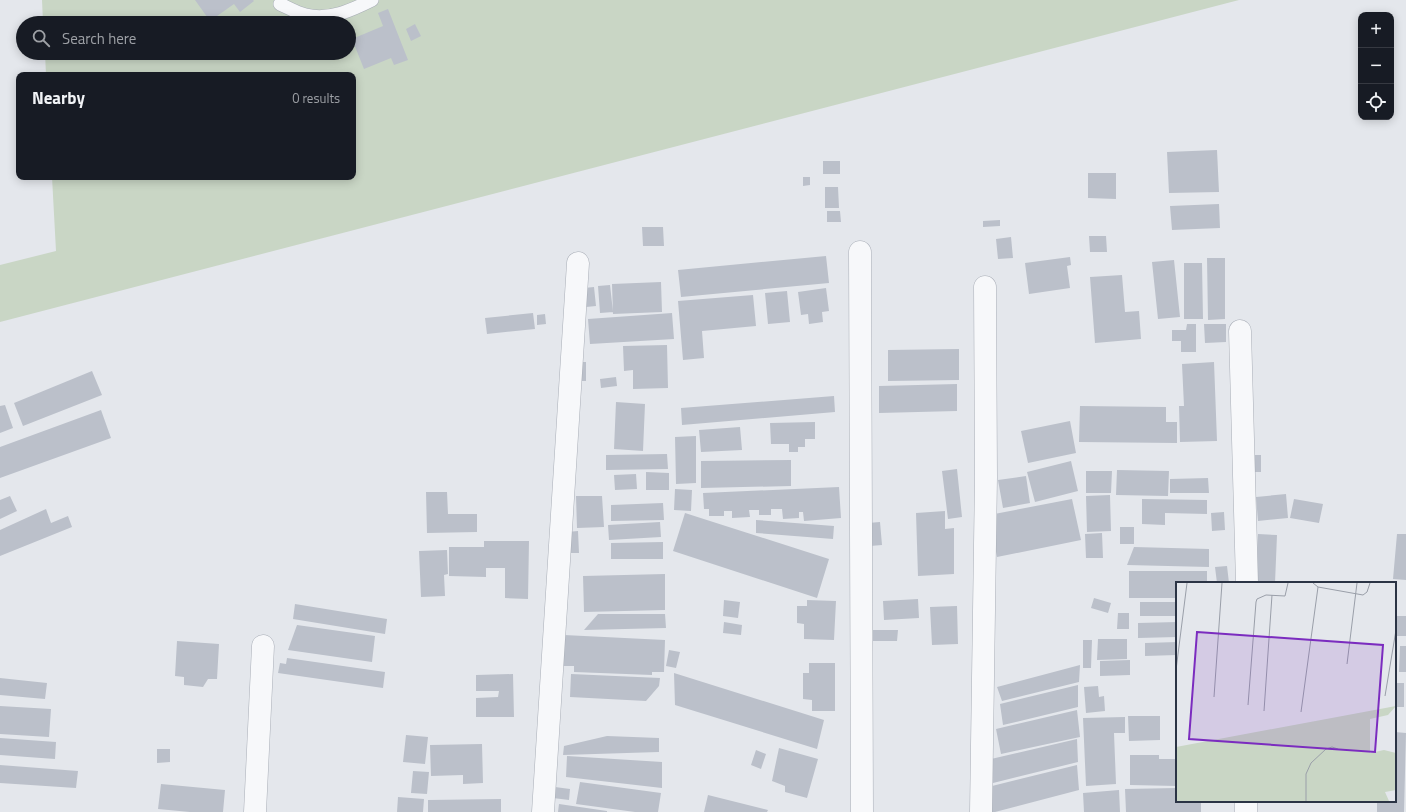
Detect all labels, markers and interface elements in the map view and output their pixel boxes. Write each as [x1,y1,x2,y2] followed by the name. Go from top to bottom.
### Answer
[1358,12,1394,120] map controls
[1358,12,1394,48] button: +
[16,16,356,60] search box
[30,27,52,49] icon: search
[62,27,136,50] text: Search here
[1358,48,1394,84] button: −
[1358,84,1394,120] button: locate
[32,85,85,111] text: Nearby
[292,88,340,108] text: 0 results
[1176,582,1396,802] inset map

